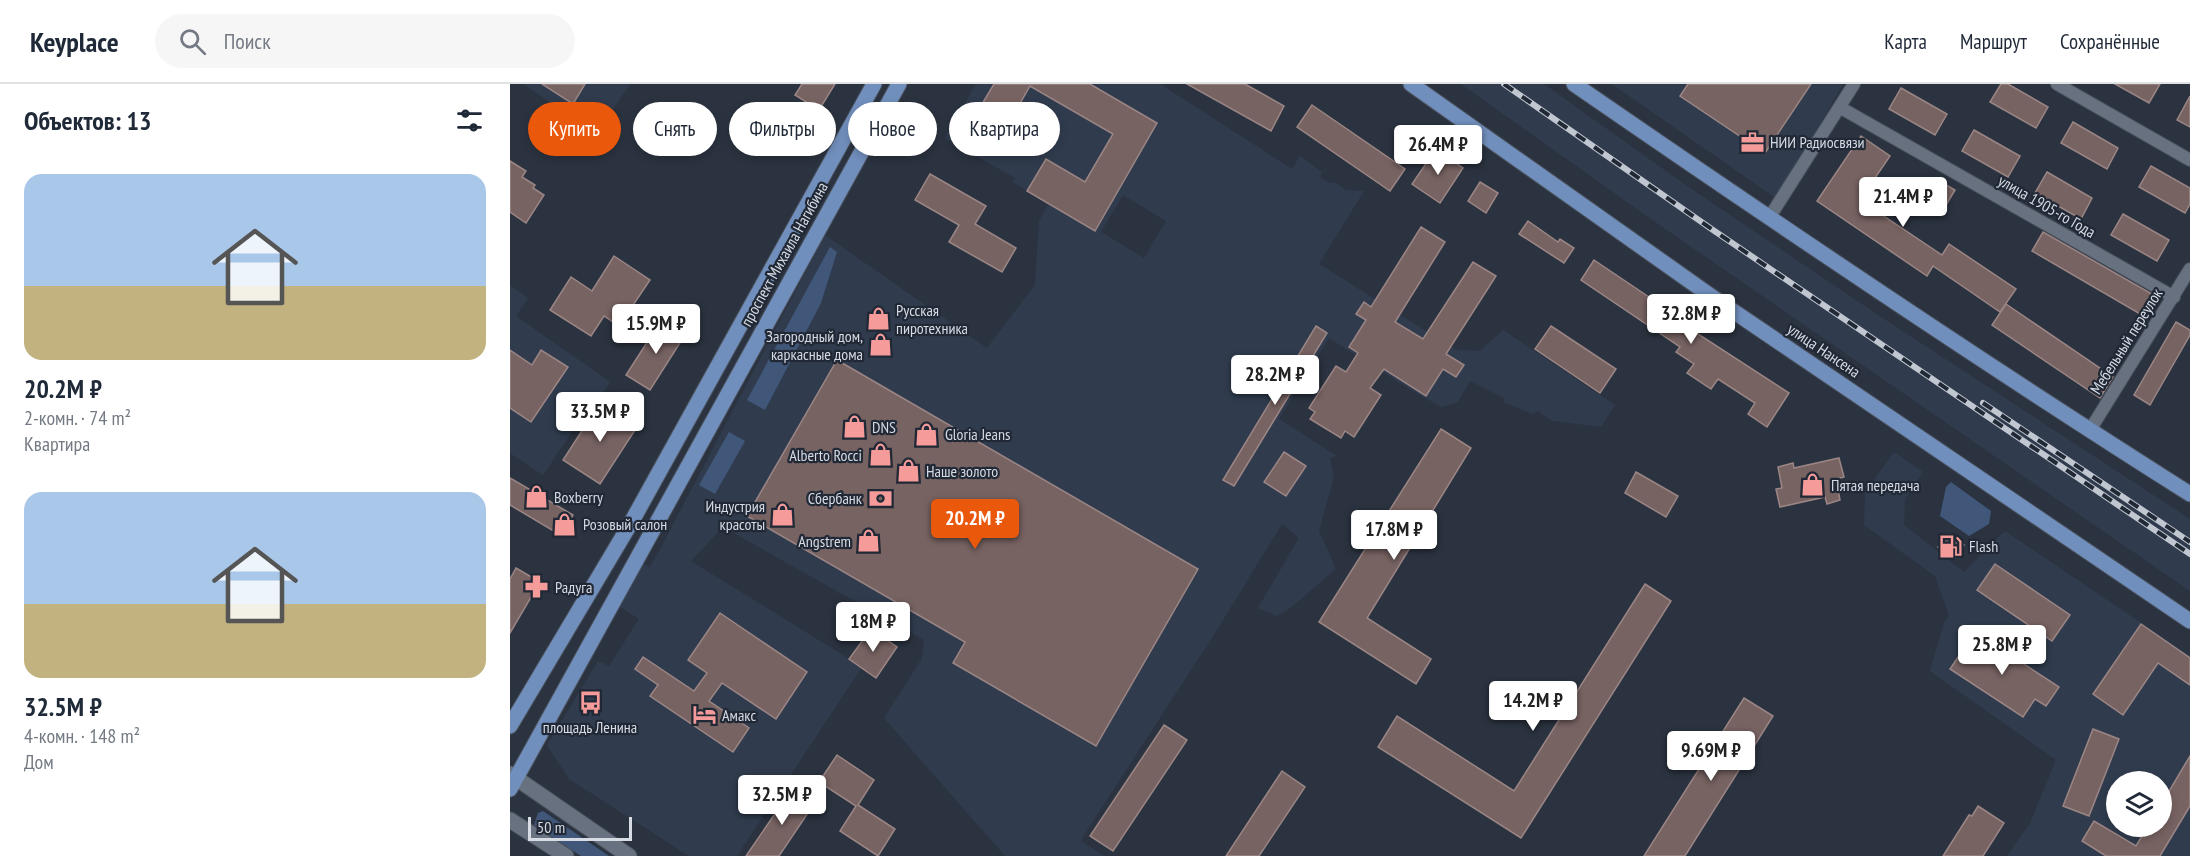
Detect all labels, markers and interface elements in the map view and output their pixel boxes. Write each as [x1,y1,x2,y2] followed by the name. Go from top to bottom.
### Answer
[155,14,575,68] search box
[30,23,119,60] text: Keyplace
[176,25,209,58] icon: search
[224,27,271,55] text: Поиск
[1884,28,1927,55] text: Карта
[1960,28,2027,55] text: Маршрут
[2060,28,2160,55] text: Сохранённые
[528,102,621,156] chip: Купить
[633,102,717,156] chip: Снять
[729,102,836,156] chip: Фильтры
[848,102,937,156] chip: Новое
[949,102,1060,156] chip: Квартира
[24,104,151,137] text: Объектов: 13
[453,104,486,137] icon: filters
[1383,125,1493,176] pin: 26.4M ₽
[1739,129,1765,155] office icon: НИИ Радиосвязи
[1408,131,1468,157] text: 26.4M ₽
[1770,132,1865,152] place label: НИИ Радиосвязи
[1995,170,2099,242] street label: улица 1905-го Года
[1848,177,1958,228] pin: 21.4M ₽
[736,178,832,330] street label: проспект Михаила Нагибина
[1873,183,1933,209] text: 21.4M ₽
[201,213,309,321] icon: home
[2086,284,2167,398] street label: Мебельный переулок
[1636,294,1746,345] pin: 32.8M ₽
[896,300,968,338] place label: Русская пиротехника
[1661,300,1721,326] text: 32.8M ₽
[601,304,711,355] pin: 15.9M ₽
[865,306,891,332] shop icon: Русская пиротехника
[626,310,686,336] text: 15.9M ₽
[1784,318,1864,382] street label: улица Нансена
[766,326,863,364] place label: Загородный дом, каркасные дома
[868,332,894,358] shop icon: Загородный дом, каркасные дома
[1220,355,1330,406] pin: 28.2M ₽
[1245,361,1305,387] text: 28.2M ₽
[24,372,102,405] text: 20.2M ₽
[545,392,655,443] pin: 33.5M ₽
[570,398,630,424] text: 33.5M ₽
[24,405,131,431] text: 2-комн. · 74 m²
[841,414,867,440] shop icon: DNS
[872,417,896,437] place label: DNS
[914,421,940,447] shop icon: Gloria Jeans
[945,424,1010,444] place label: Gloria Jeans
[24,431,90,457] text: Квартира
[867,442,893,468] shop icon: Alberto Rocci
[789,445,862,465] place label: Alberto Rocci
[895,458,921,484] shop icon: Наше золото
[926,461,998,481] place label: Наше золото
[1800,472,1826,498] shop icon: Пятая передача
[1831,475,1920,495] place label: Пятая передача
[523,484,549,510] shop icon: Boxberry
[867,485,893,511] bank icon: Сбербанк
[554,487,603,507] place label: Boxberry
[808,488,863,508] place label: Сбербанк
[706,496,765,534] place label: Индустрия красоты
[920,499,1030,550] pin: 20.2M ₽
[770,502,796,528] shop icon: Индустрия красоты
[945,505,1005,531] text: 20.2M ₽
[1339,510,1449,561] pin: 17.8M ₽
[552,511,578,537] shop icon: Розовый салон
[583,514,667,534] place label: Розовый салон
[1365,516,1423,542] text: 17.8M ₽
[856,528,882,554] shop icon: Angstrem
[201,531,309,639] icon: home
[798,531,851,551] place label: Angstrem
[1938,533,1964,559] fuel station icon: Flash
[1969,536,1998,556] place label: Flash
[524,574,550,600] pharmacy icon: Радуга
[555,577,592,597] place label: Радуга
[831,602,915,653] pin: 18M ₽
[850,608,896,634] text: 18M ₽
[1947,625,2057,676] pin: 25.8M ₽
[1972,631,2032,657] text: 25.8M ₽
[1478,681,1588,732] pin: 14.2M ₽
[1503,687,1563,713] text: 14.2M ₽
[577,689,603,715] bus stop icon: площадь Ленина
[24,690,102,723] text: 32.5M ₽
[691,702,717,728] hotel icon: Амакс
[722,705,756,725] place label: Амакс
[543,717,637,737] place label: площадь Ленина
[24,723,140,749] text: 4-комн. · 148 m²
[1656,731,1766,782] pin: 9.69M ₽
[1681,737,1741,763] text: 9.69M ₽
[24,749,54,775] text: Дом
[2106,771,2172,837] map controls
[2106,771,2172,837] button: layers
[727,775,837,826] pin: 32.5M ₽
[752,781,812,807] text: 32.5M ₽
[528,814,632,842] scale bar
[537,817,565,837] text: 50 m

